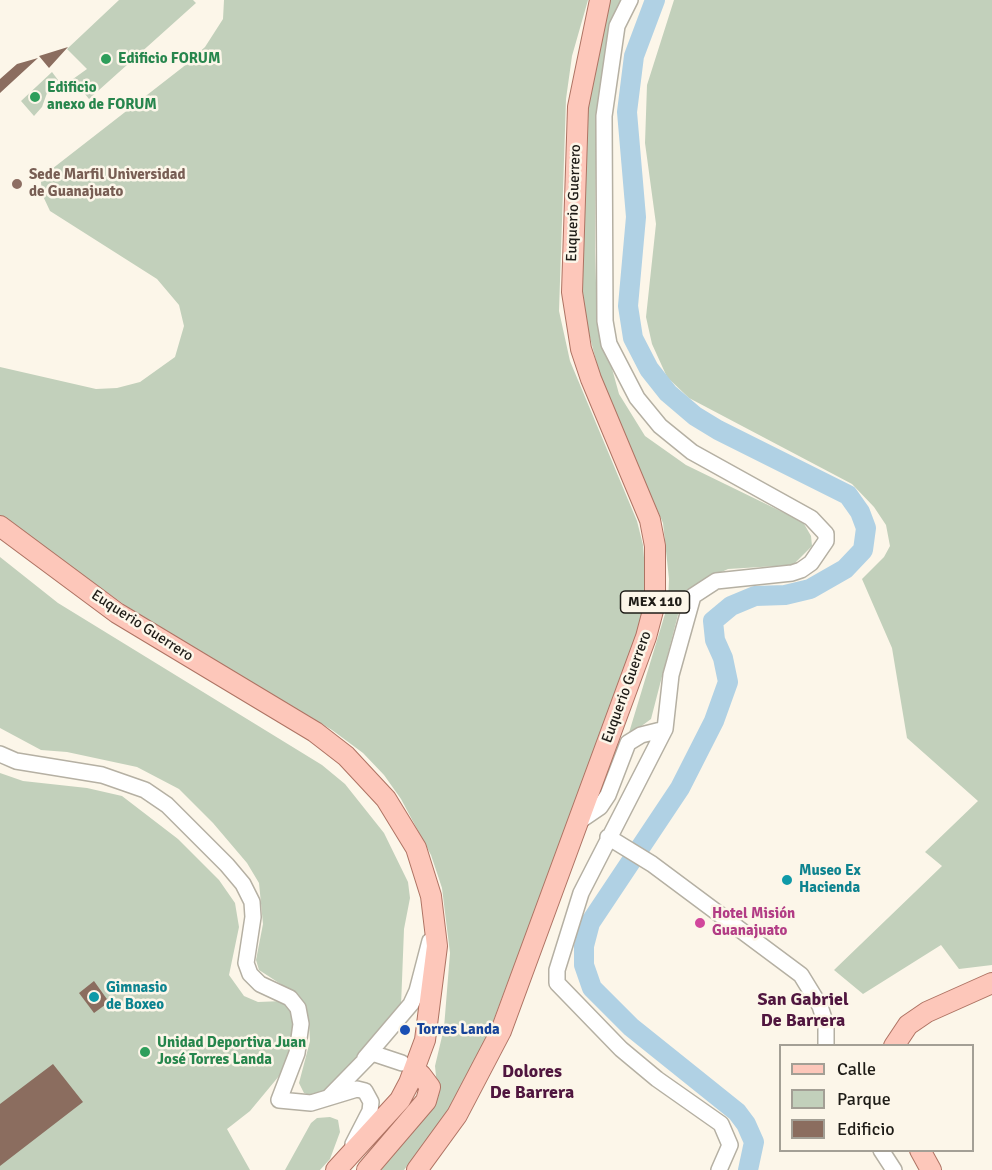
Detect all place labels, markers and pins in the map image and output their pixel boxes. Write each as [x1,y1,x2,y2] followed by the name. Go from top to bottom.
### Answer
[118,50,220,68] place label: Edificio FORUM
[99,52,113,66] marker: Edificio FORUM
[47,79,157,114] place label: Edificio anexo de FORUM
[28,90,42,104] marker: Edificio anexo de FORUM
[29,166,186,201] place label: Sede Marfil Universidad de Guanajuato
[10,177,24,191] marker: Sede Marfil Universidad de Guanajuato
[799,862,861,897] place label: Museo Ex Hacienda
[780,873,794,887] marker: Museo Ex Hacienda
[712,905,795,940] place label: Hotel Misión Guanajuato
[693,916,707,930] marker: Hotel Misión Guanajuato
[106,979,167,1014] place label: Gimnasio de Boxeo
[87,990,101,1004] marker: Gimnasio de Boxeo
[417,1021,500,1039] place label: Torres Landa
[398,1023,412,1037] marker: Torres Landa
[157,1034,306,1069] place label: Unidad Deportiva Juan José Torres Landa
[138,1045,152,1059] marker: Unidad Deportiva Juan José Torres Landa

